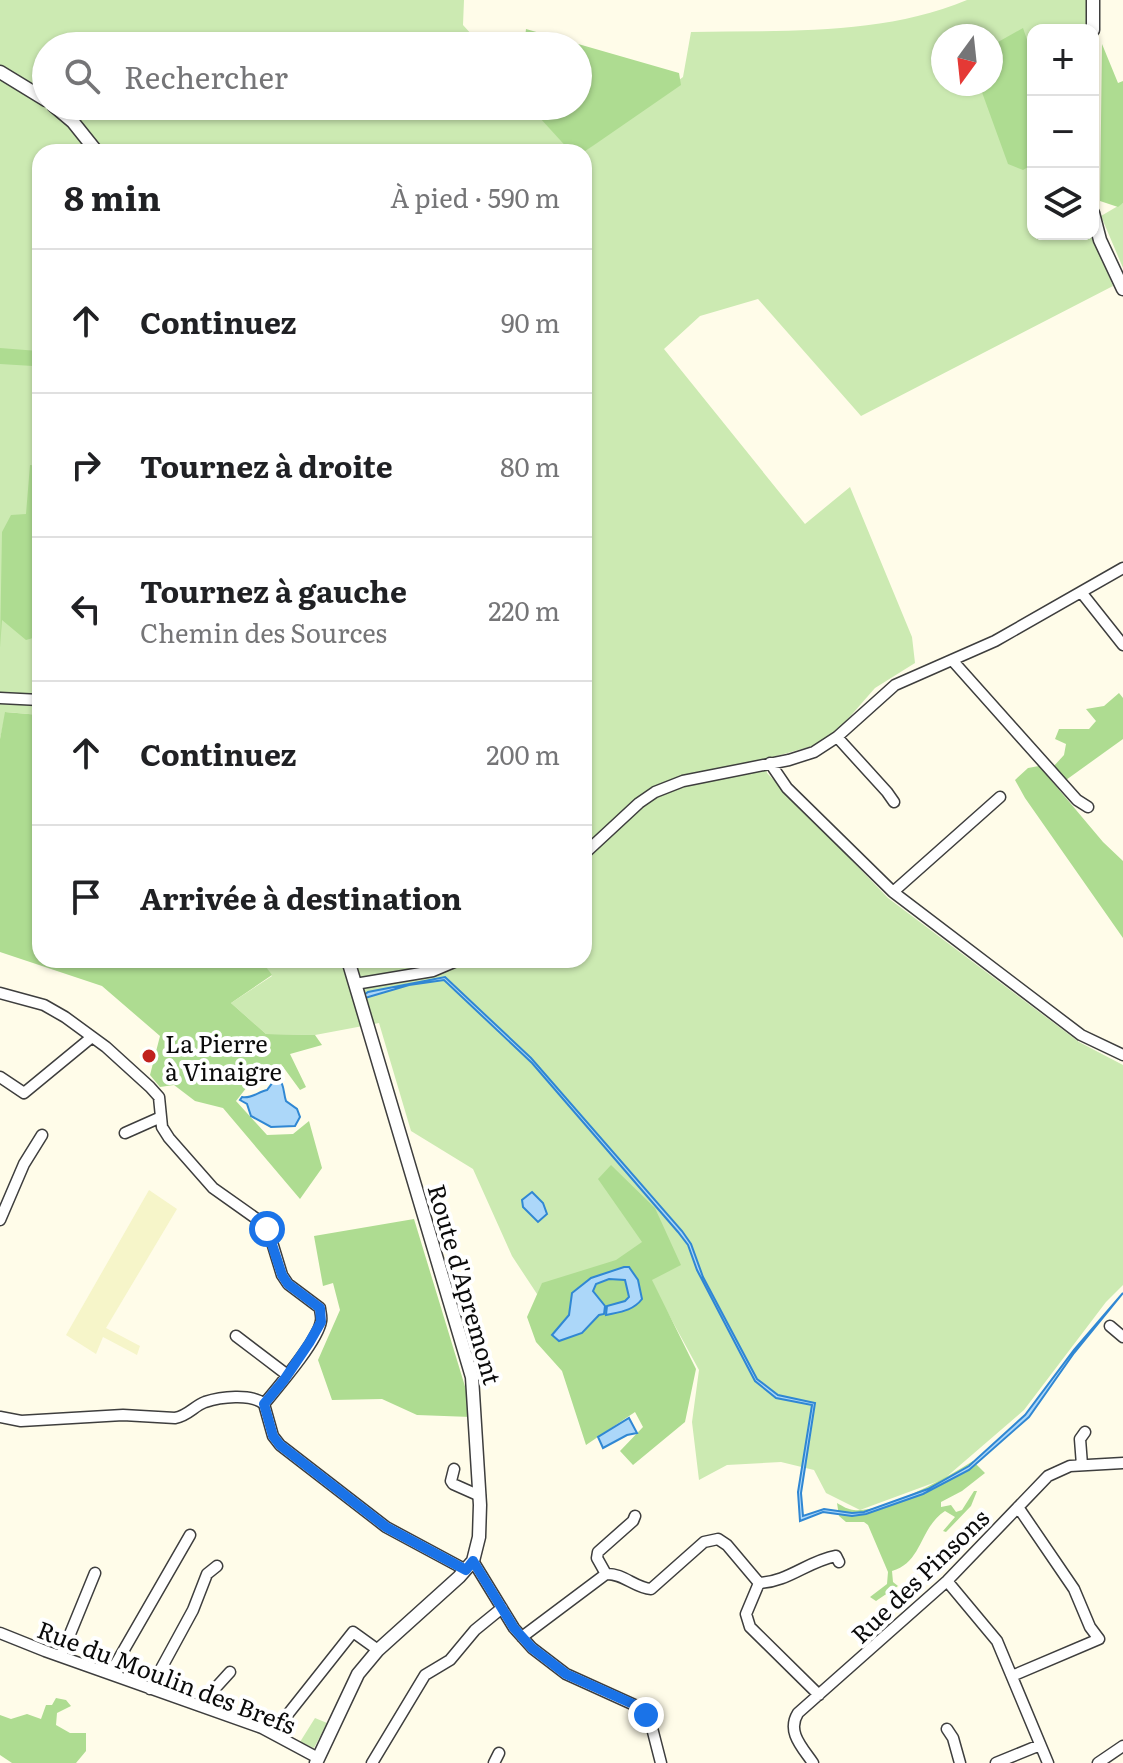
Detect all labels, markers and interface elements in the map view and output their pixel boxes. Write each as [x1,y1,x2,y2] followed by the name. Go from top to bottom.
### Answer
[931,24,1003,96] north arrow
[1027,24,1099,240] map controls
[1027,24,1099,96] button: +
[32,32,592,120] search box
[60,54,104,98] icon: search
[124,54,288,98] text: Rechercher
[1027,96,1099,168] button: −
[1027,168,1099,240] button: layers
[64,171,161,221] text: 8 min
[390,177,560,216] text: À pied · 590 m
[64,299,108,343] icon: ahead
[140,299,297,343] text: Continuez
[501,302,560,341] text: 90 m
[64,443,108,487] icon: right
[140,443,393,487] text: Tournez à droite
[500,446,560,485] text: 80 m
[140,568,407,612] text: Tournez à gauche
[64,587,108,631] icon: left
[488,590,560,629] text: 220 m
[140,612,387,651] text: Chemin des Sources
[64,731,108,775] icon: ahead
[140,731,297,775] text: Continuez
[486,734,560,773] text: 200 m
[64,875,108,919] icon: arrive
[140,875,462,919] text: Arrivée à destination
[165,1025,282,1088] place label: La Pierre à Vinaigre
[140,1047,158,1065] marker: La Pierre à Vinaigre
[421,1180,511,1389] street label: Route d'Apremont
[249,1211,285,1247] route start
[842,1500,996,1650] street label: Rue des Pinsons
[33,1611,301,1742] street label: Rue du Moulin des Brefs
[628,1697,664,1733] route end

